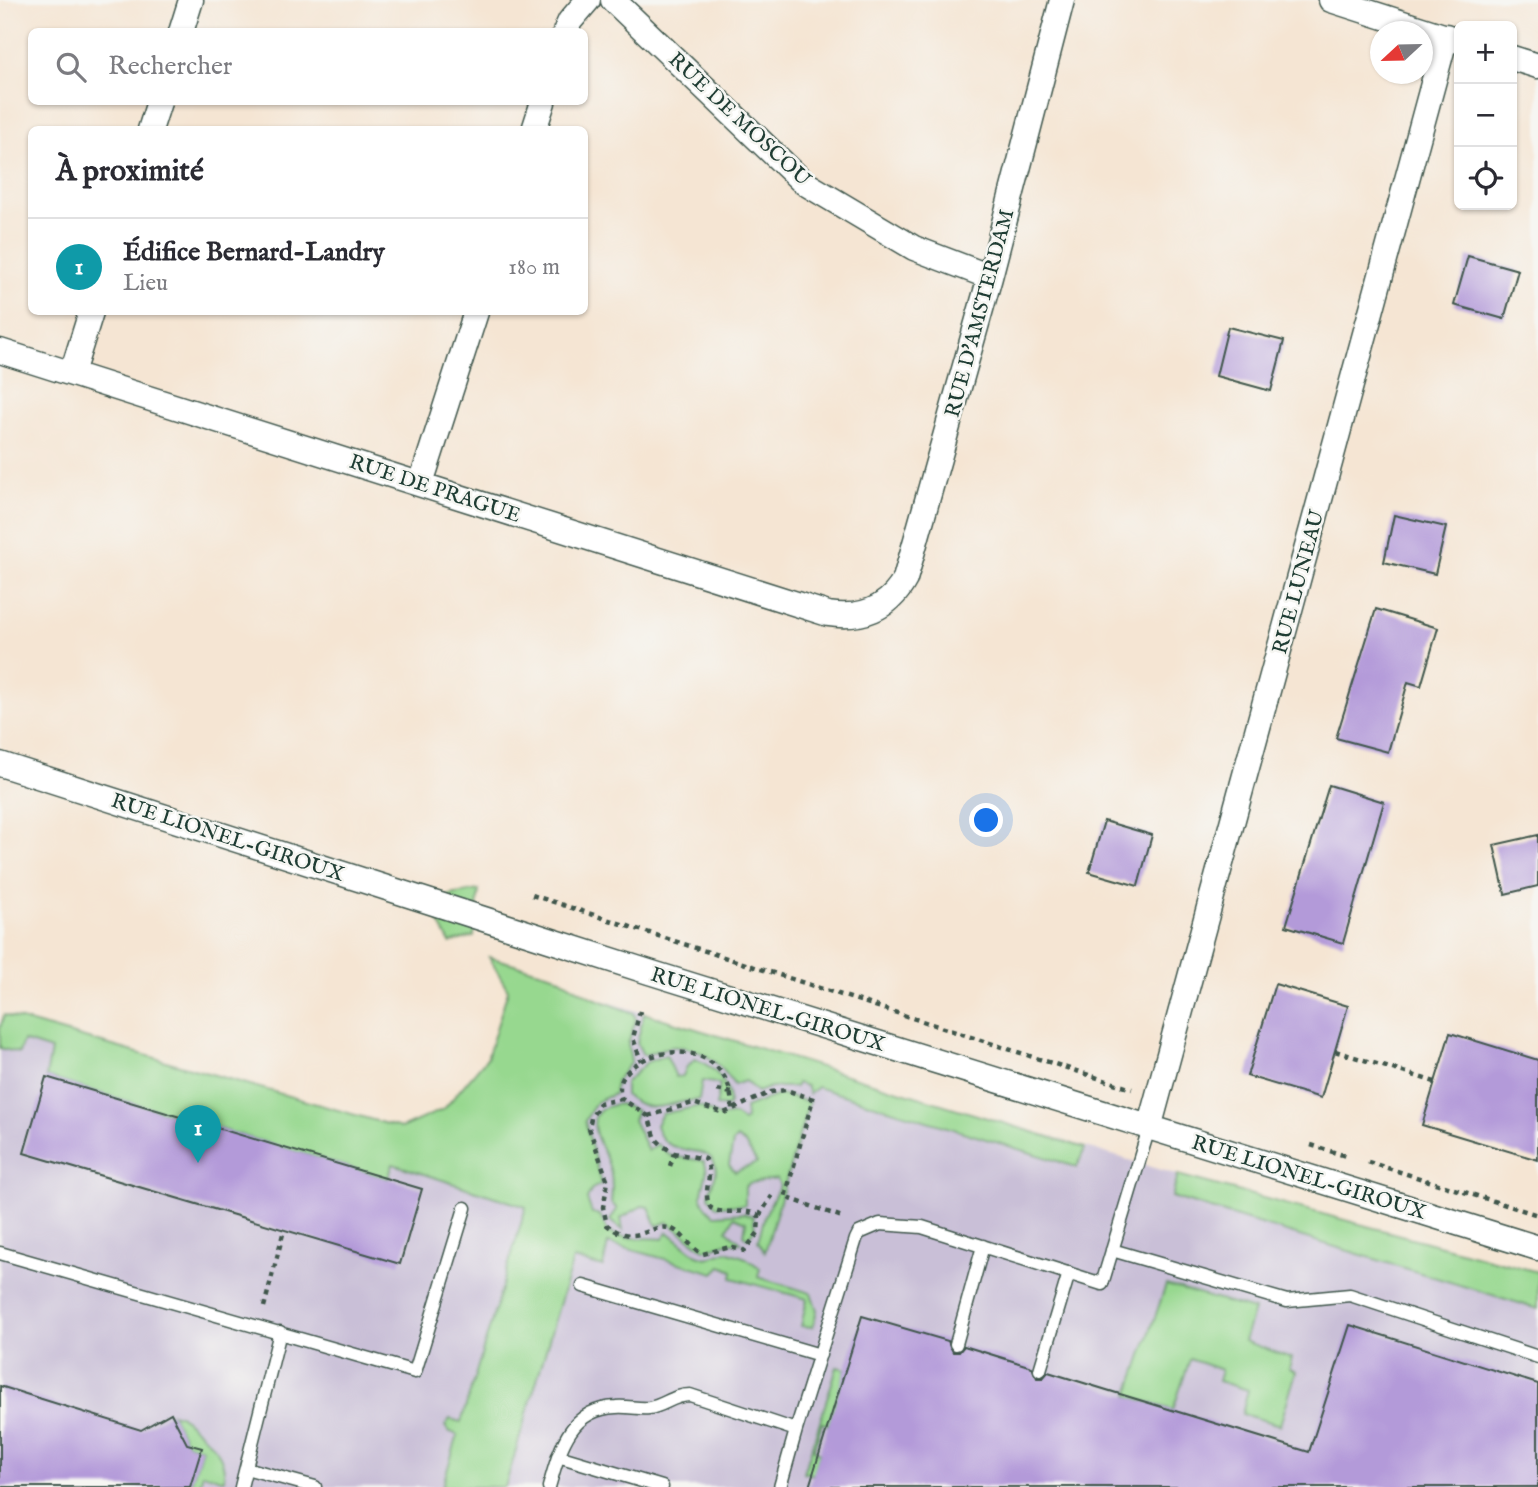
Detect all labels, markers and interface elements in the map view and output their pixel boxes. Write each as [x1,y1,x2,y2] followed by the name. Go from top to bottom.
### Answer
[1370,21,1433,84] north arrow
[1454,21,1517,210] map controls
[1454,21,1517,84] button: +
[28,28,588,105] search box
[662,47,816,193] street label: RUE DE MOSCOU
[52,48,90,86] icon: search
[108,50,232,83] text: Rechercher
[1454,84,1517,147] button: −
[1454,147,1517,210] button: locate
[56,153,204,191] text: À proximité
[940,206,1021,421] street label: RUE D'AMSTERDAM
[123,236,385,269] text: Édifice Bernard-Landry
[75,253,83,282] text: 1
[508,253,560,282] text: 180 m
[123,269,168,298] text: Lieu
[345,449,524,530] street label: RUE DE PRAGUE
[1267,507,1332,657] street label: RUE LUNEAU
[108,788,348,889] street label: RUE LIONEL-GIROUX
[969,803,1003,837] your location
[647,962,888,1059] street label: RUE LIONEL-GIROUX
[175,1105,221,1163] pin: 1
[1188,1130,1429,1227] street label: RUE LIONEL-GIROUX

